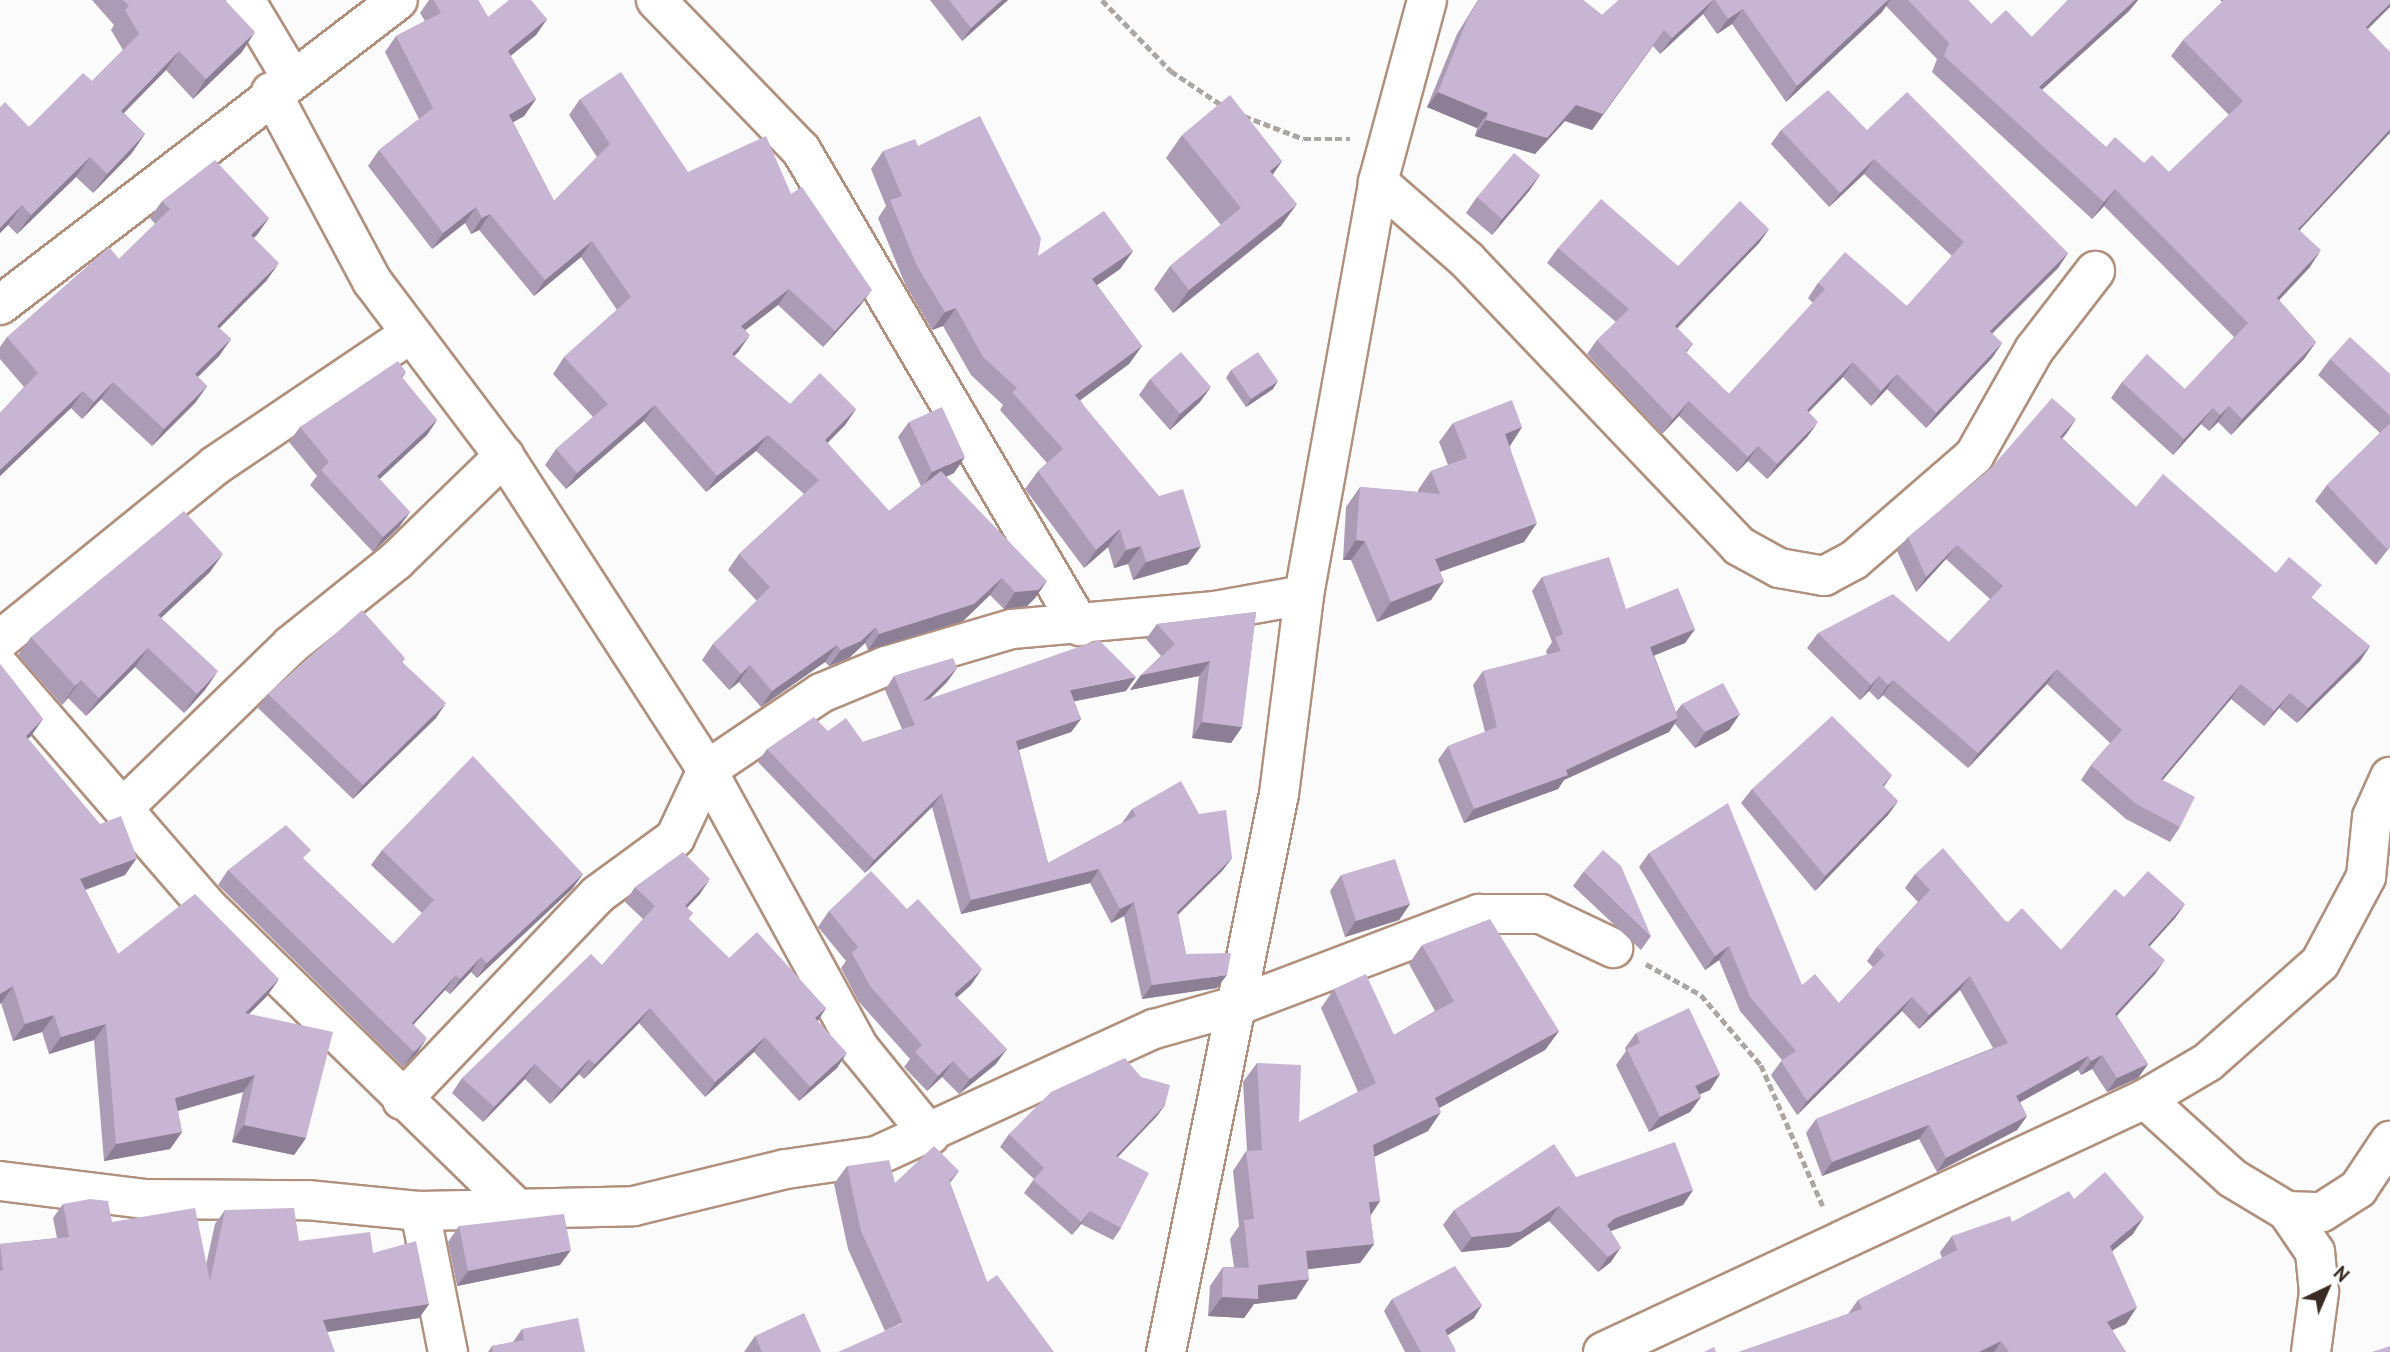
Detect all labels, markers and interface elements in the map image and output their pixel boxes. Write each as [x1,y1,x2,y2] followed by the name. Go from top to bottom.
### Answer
[2292,1254,2362,1324] north arrow
[2329,1261,2354,1287] text: N

